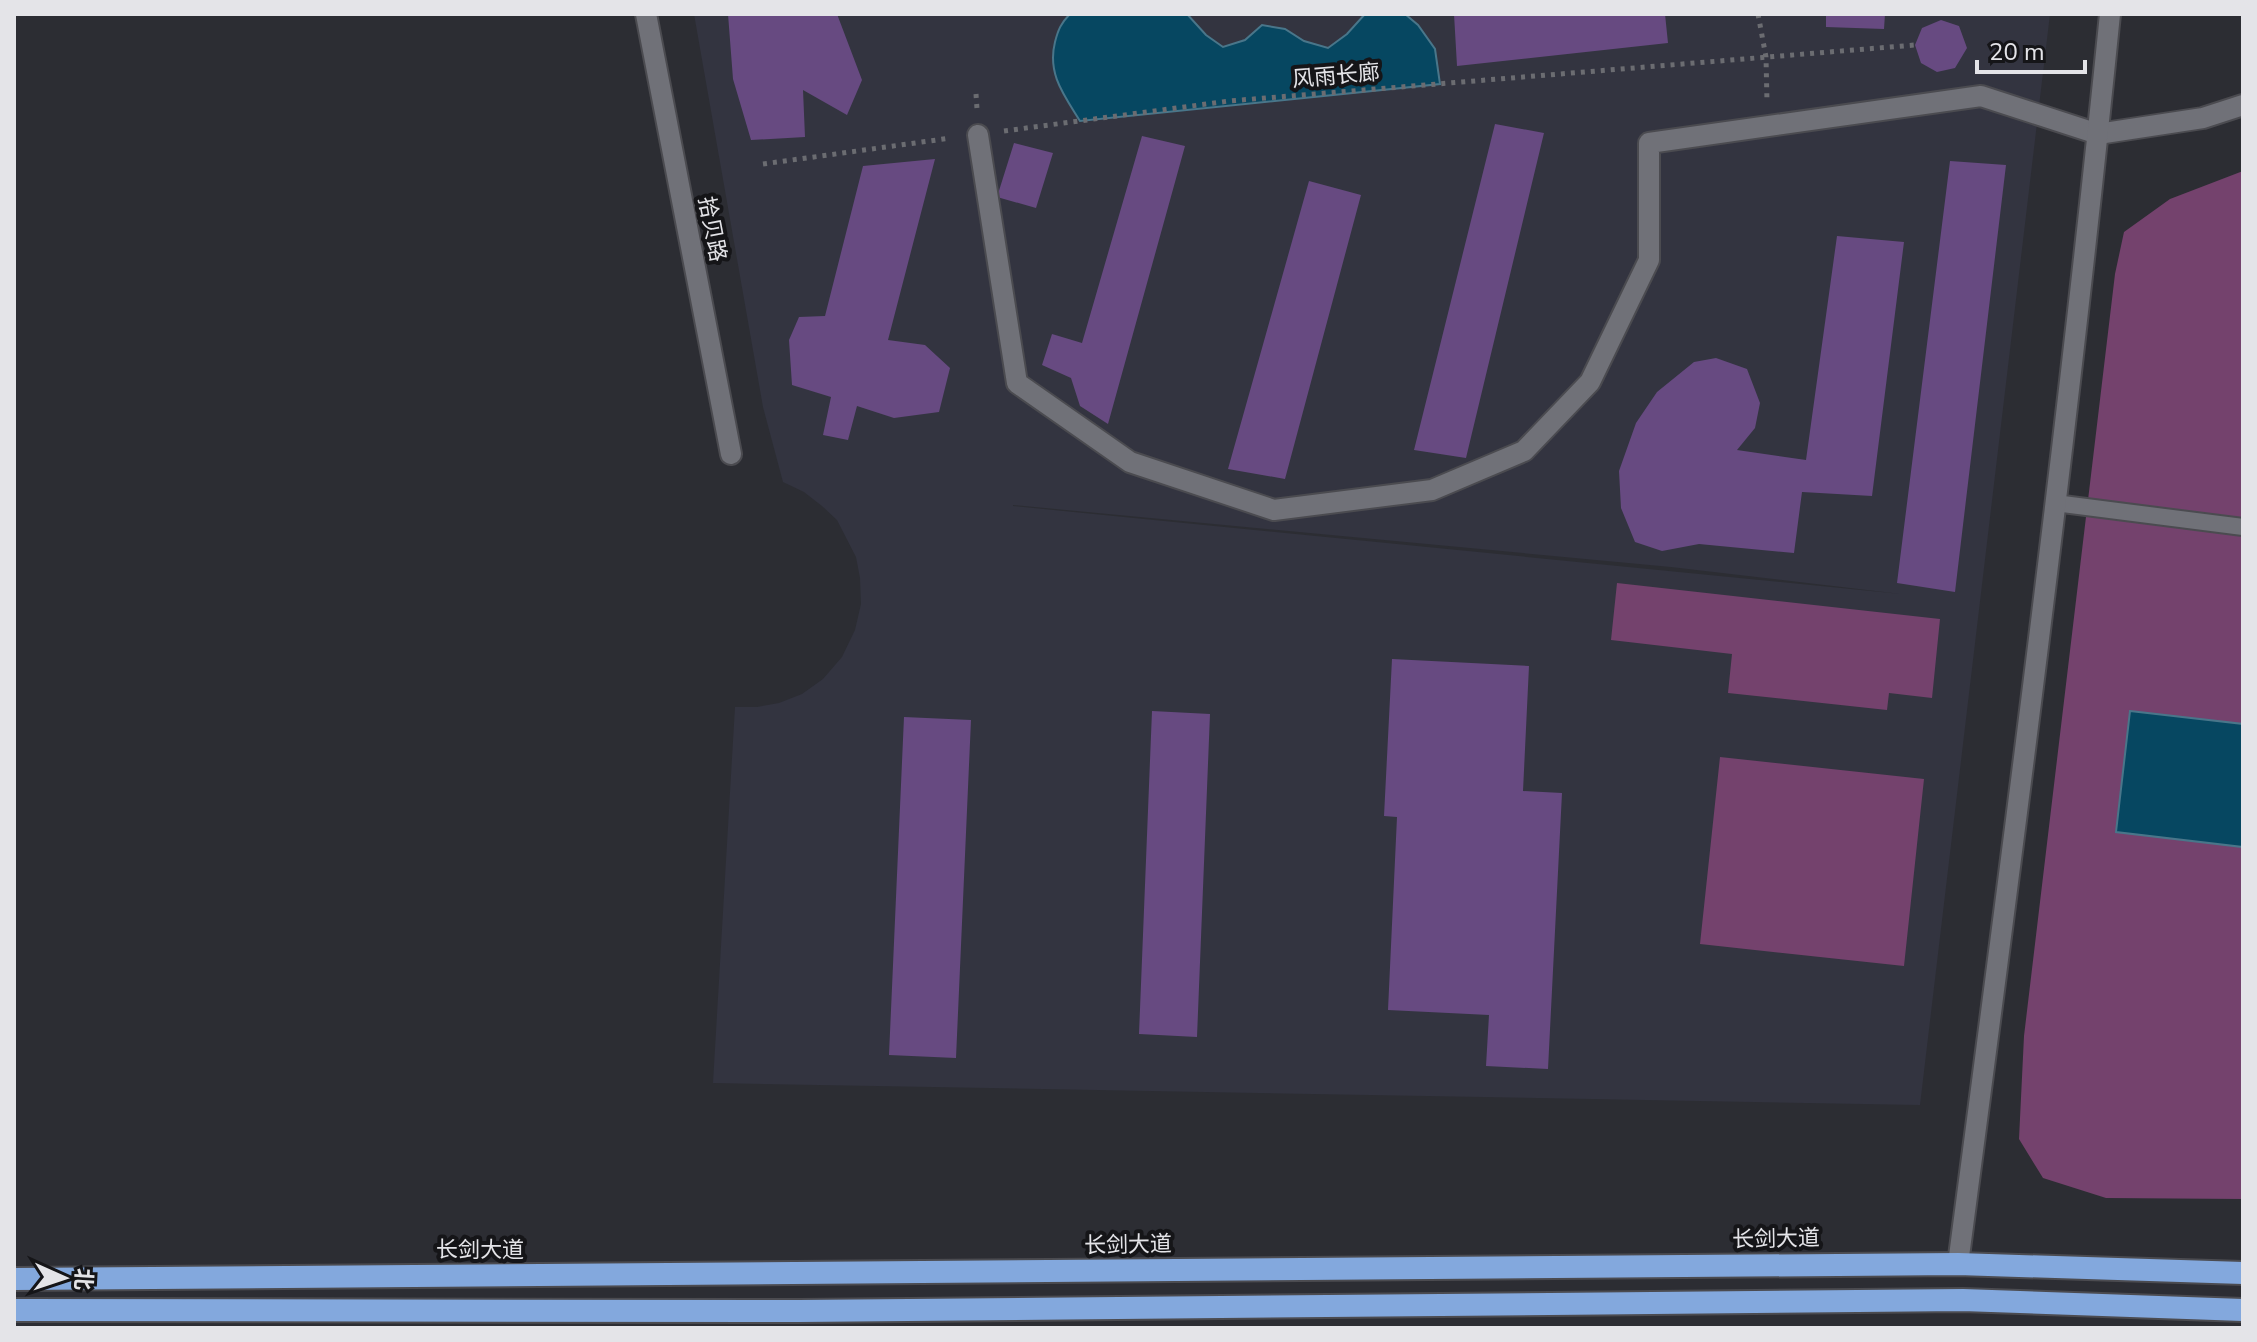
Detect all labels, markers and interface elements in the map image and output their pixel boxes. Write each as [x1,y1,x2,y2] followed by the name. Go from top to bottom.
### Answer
[1977,24,2085,74] scale bar
[1989,36,2045,68] text: 20 m
[1291,57,1381,95] street label: 风雨长廊
[691,194,733,264] street label: 拾贝路
[1732,1223,1820,1255] street label: 长剑大道
[1084,1229,1172,1261] street label: 长剑大道
[436,1235,524,1265] street label: 长剑大道
[24,1238,104,1318] north arrow
[67,1267,99,1291] text: 北

